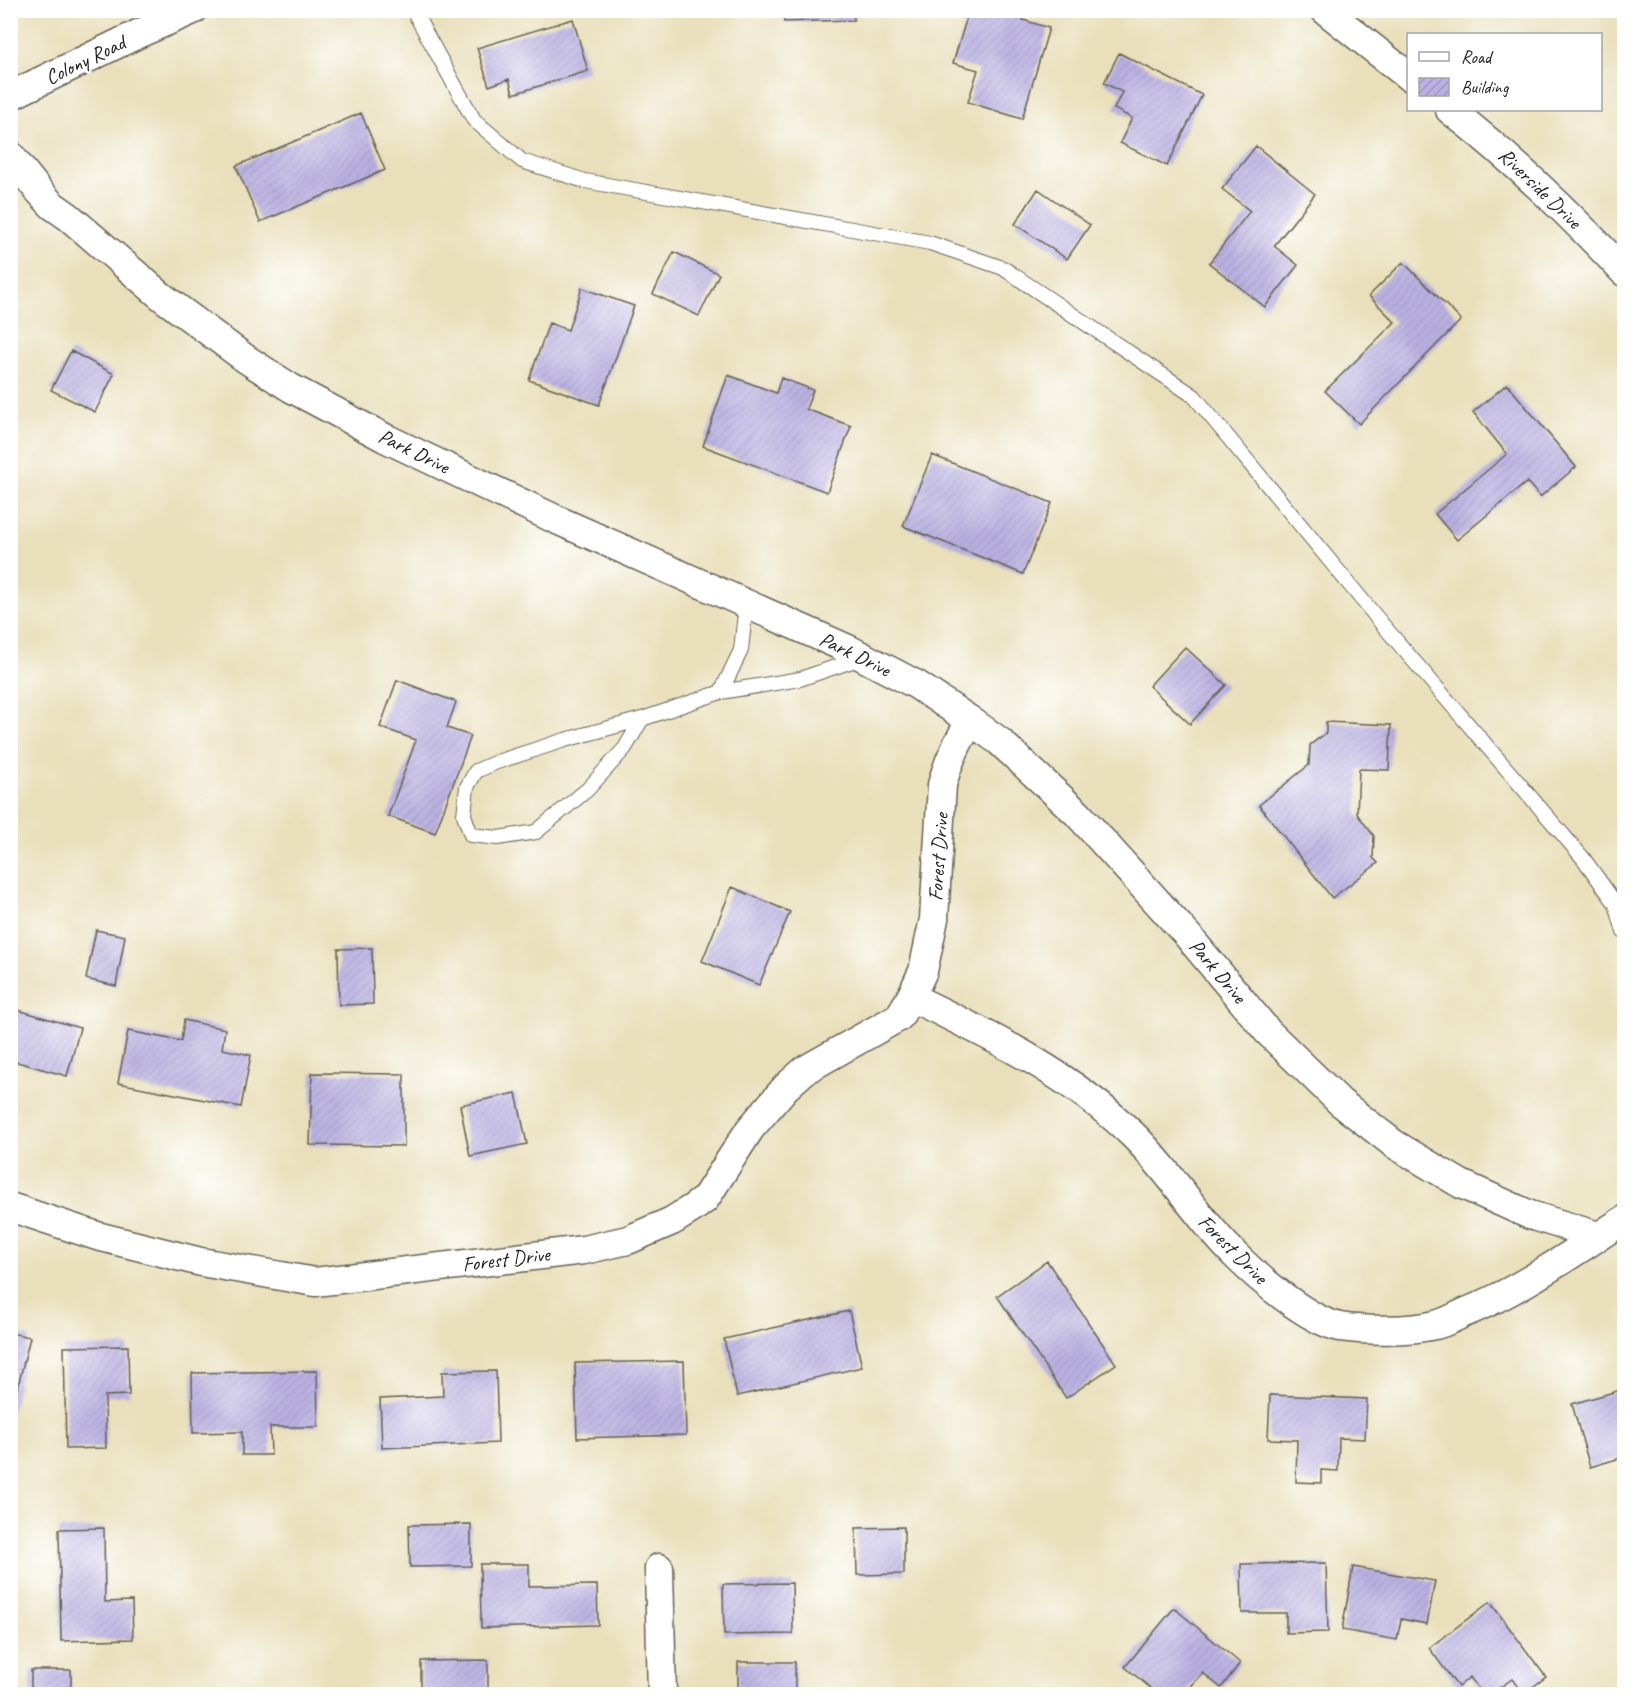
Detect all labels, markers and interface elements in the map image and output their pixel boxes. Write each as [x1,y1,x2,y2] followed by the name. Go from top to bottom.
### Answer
[41,28,133,91] street label: Colony Road
[1407,33,1602,111] legend
[1461,46,1494,68] text: Road
[1461,76,1510,98] text: Building
[1493,142,1588,235] street label: Riverside Drive
[374,423,455,480] street label: Park Drive
[815,626,896,683] street label: Park Drive
[922,810,954,902] street label: Forest Drive
[1184,934,1253,1009] street label: Park Drive
[1193,1209,1275,1291] street label: Forest Drive
[461,1240,553,1277] street label: Forest Drive

